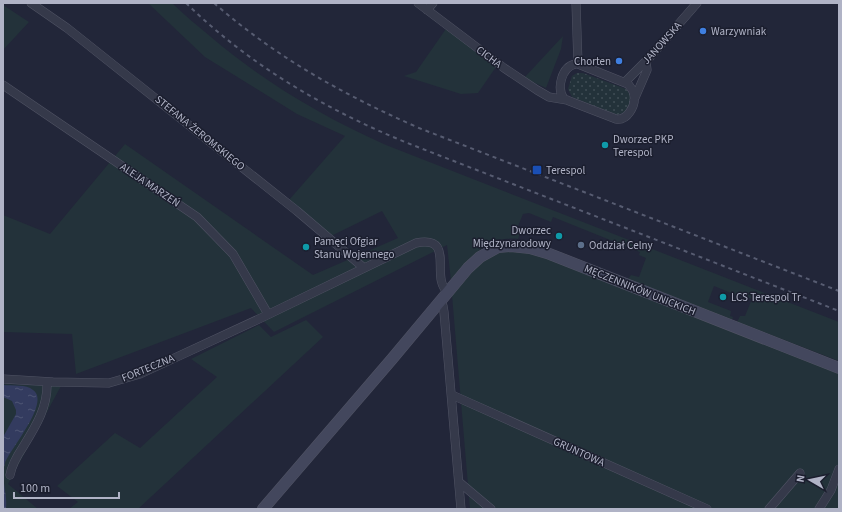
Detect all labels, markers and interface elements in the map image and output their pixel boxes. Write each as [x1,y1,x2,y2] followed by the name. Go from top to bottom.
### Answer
[639,19,685,67] street label: JANOWSKA
[711,24,767,39] place label: Warzywniak
[698,26,708,36] marker: Warzywniak
[473,42,505,72] street label: CICHA
[574,54,611,69] place label: Chorten
[614,56,624,66] marker: Chorten
[152,92,248,174] street label: STEFANA ŻEROMSKIEGO
[613,132,673,160] place label: Dworzec PKP Terespol
[600,140,610,150] marker: Dworzec PKP Terespol
[117,159,183,211] street label: ALEJA MARZEŃ
[546,163,585,178] place label: Terespol
[531,164,543,176] marker: Terespol
[473,223,551,251] place label: Dworzec Międzynarodowy
[554,231,564,241] marker: Dworzec Międzynarodowy
[314,234,394,262] place label: Pamęci Ofgiar Stanu Wojennego
[589,238,653,253] place label: Oddział Celny
[576,240,586,250] marker: Oddział Celny
[301,242,311,252] marker: Pamęci Ofgiar Stanu Wojennego
[582,261,698,319] street label: MĘCZENNIKÓW UNICKICH
[731,290,801,305] place label: LCS Terespol Tr
[718,292,728,302] marker: LCS Terespol Tr
[119,351,177,385] street label: FORTECZNA
[551,434,607,470] street label: GRUNTOWA
[790,460,830,500] north arrow
[14,474,119,500] scale bar
[793,474,809,483] text: N
[20,480,50,497] text: 100 m

